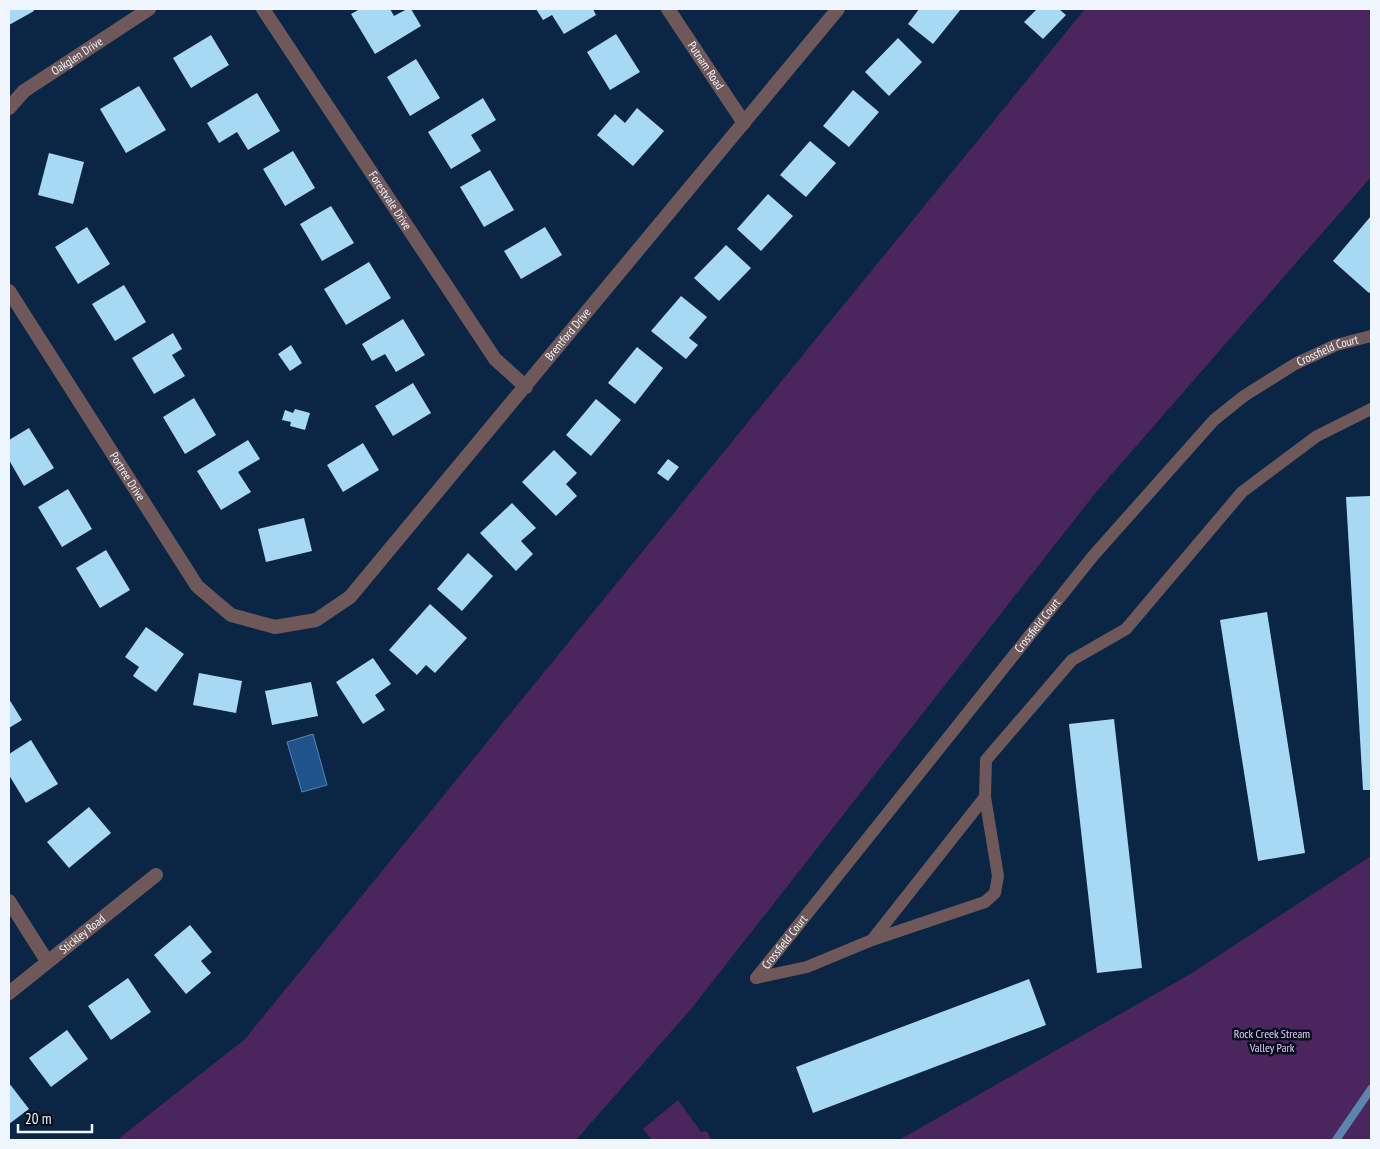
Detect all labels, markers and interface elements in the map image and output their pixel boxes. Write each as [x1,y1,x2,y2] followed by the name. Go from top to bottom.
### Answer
[48,33,105,78] street label: Oakglen Drive
[685,38,728,92] street label: Putnam Road
[366,168,415,233] street label: Forestvale Drive
[541,305,594,363] street label: Brentford Drive
[1294,331,1360,369] street label: Crossfield Court
[107,449,149,503] street label: Portree Drive
[1011,595,1064,655] street label: Crossfield Court
[56,911,108,957] street label: Stickley Road
[758,911,811,972] street label: Crossfield Court
[1234,1026,1310,1055] park label: Rock Creek Stream Valley Park
[18,1102,91,1134] scale bar
[25,1109,51,1128] text: 20 m

